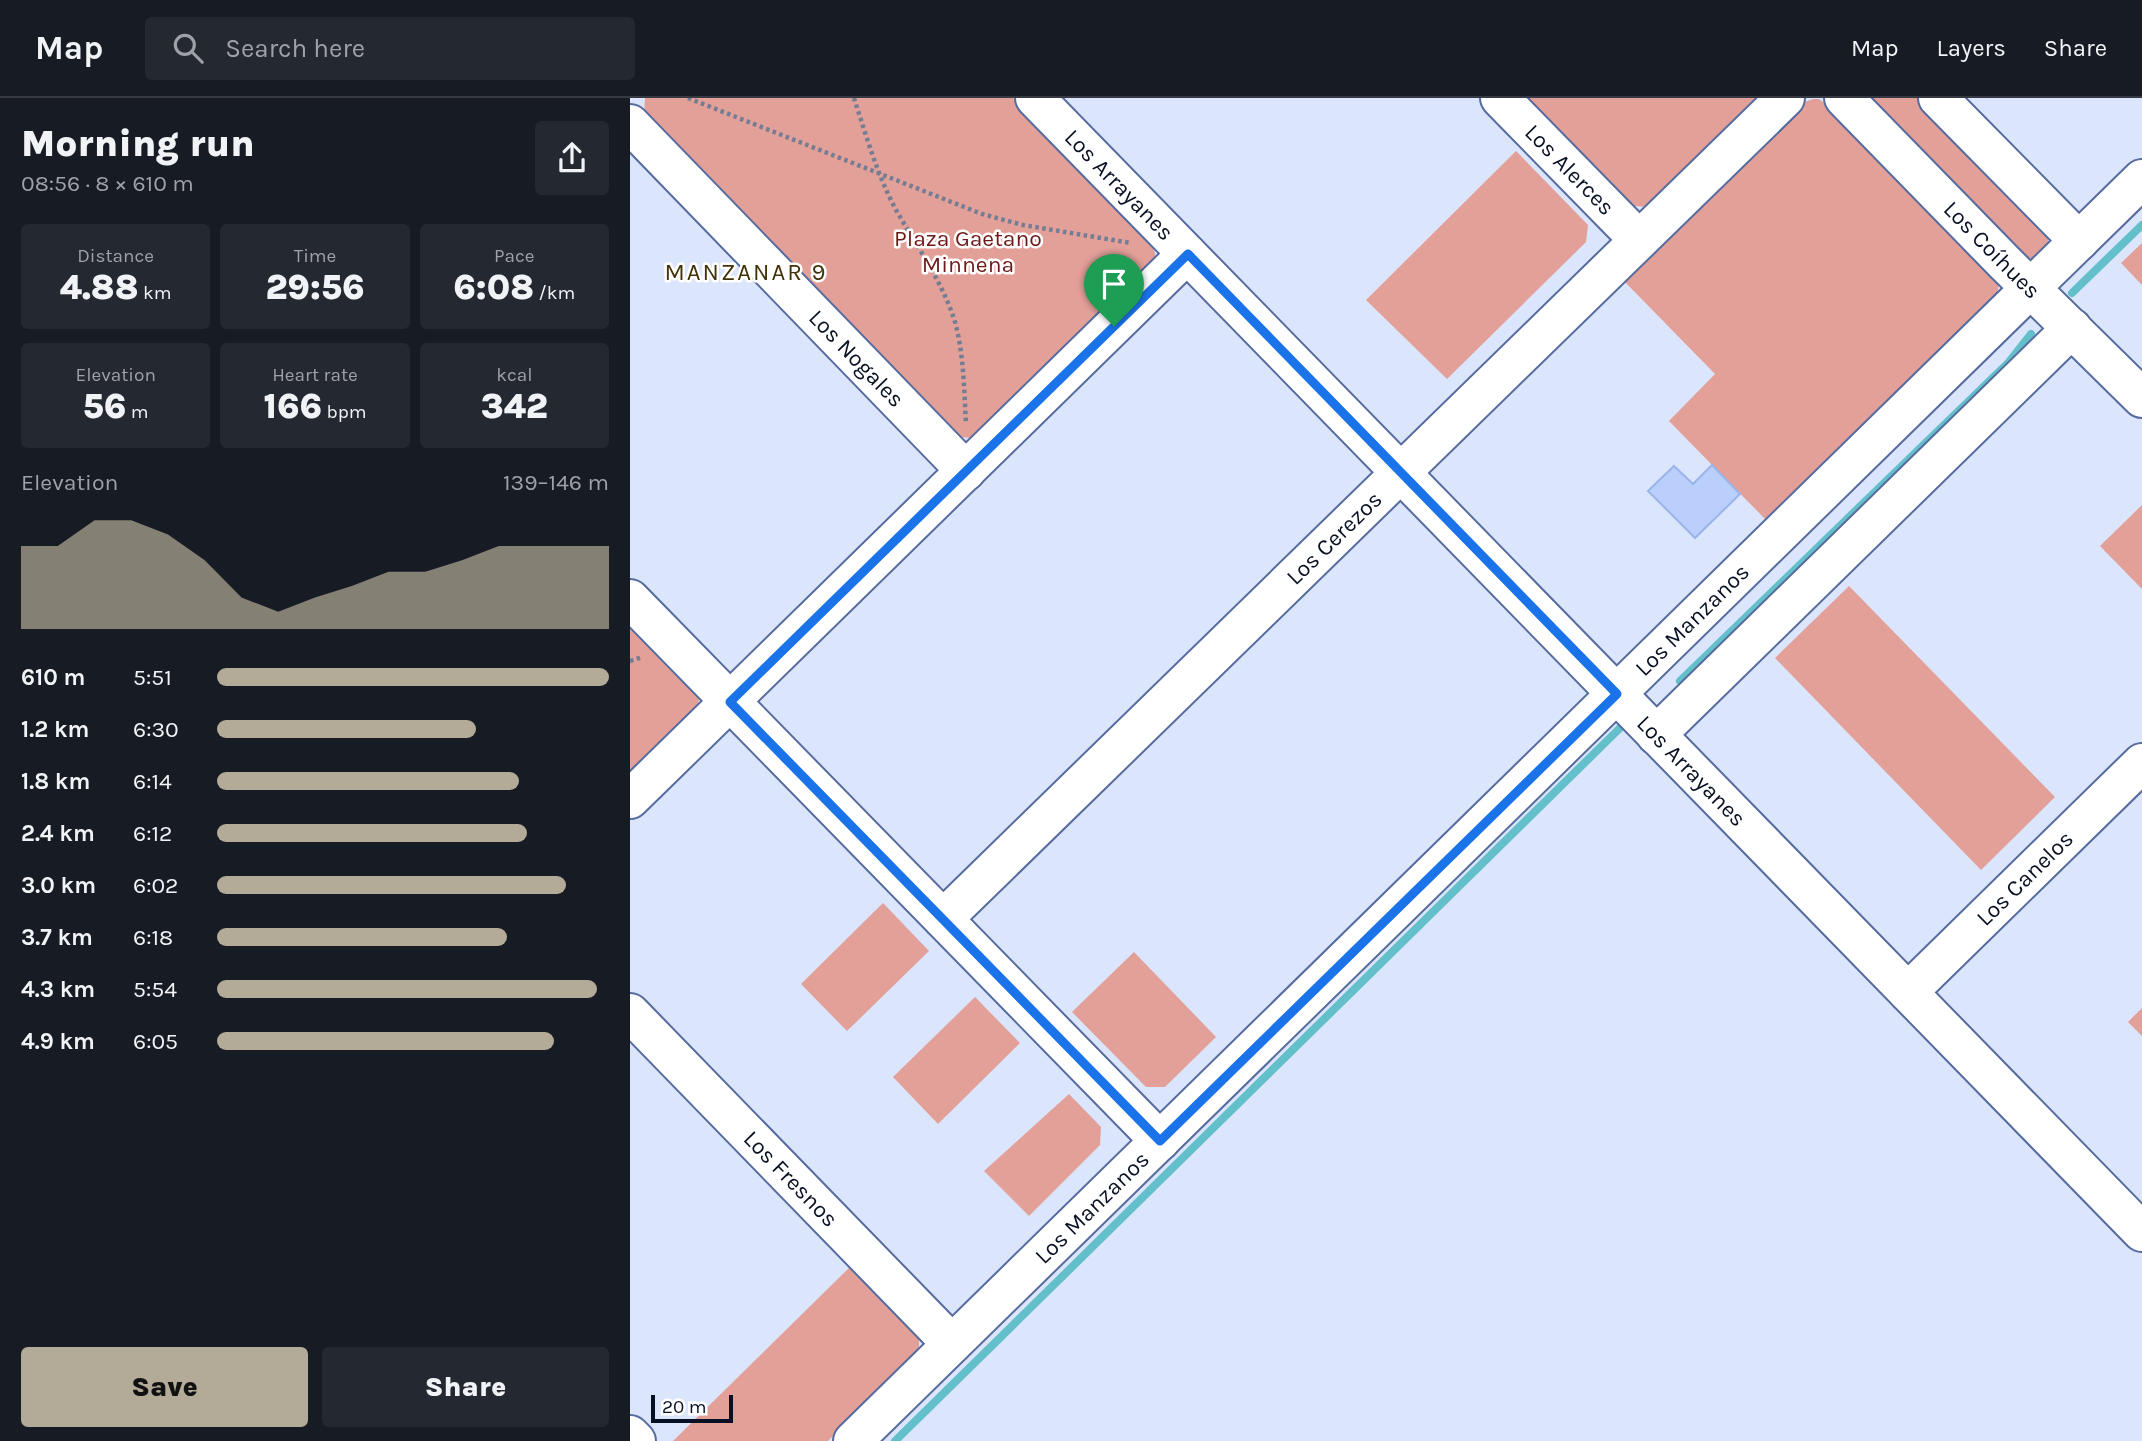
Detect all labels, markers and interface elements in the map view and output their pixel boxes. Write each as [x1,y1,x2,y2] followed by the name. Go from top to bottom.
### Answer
[145,17,635,80] search box
[35,29,103,67] text: Map
[169,29,207,67] icon: search
[225,33,365,64] text: Search here
[1851,34,1899,62] text: Map
[1937,34,2006,62] text: Layers
[2044,34,2107,62] text: Share
[1520,118,1620,221] street label: Los Alerces
[21,121,255,166] text: Morning run
[535,121,609,195] button: share
[1059,123,1180,246] street label: Los Arrayanes
[21,170,194,197] text: 08:56 · 8 × 610 m
[1938,195,2046,304] street label: Los Coíhues
[894,225,1042,278] park label: Plaza Gaetano Minnena
[77,245,154,267] text: Distance
[294,245,336,267] text: Time
[494,245,535,267] text: Pace
[1084,254,1144,326] pin
[664,258,828,286] district label: MANZANAR 9
[1095,265,1133,303] icon: arrive
[60,267,138,308] text: 4.88
[266,267,364,308] text: 29:56
[453,267,534,308] text: 6:08
[138,282,171,304] text: km
[534,282,575,304] text: /km
[804,304,910,413] street label: Los Nogales
[75,364,156,386] text: Elevation
[272,364,358,386] text: Heart rate
[496,364,532,386] text: kcal
[83,386,126,427] text: 56
[263,386,322,427] text: 166
[481,386,548,427] text: 342
[126,401,149,423] text: m
[322,401,367,423] text: bpm
[21,469,118,496] text: Elevation
[503,469,609,496] text: 139–146 m
[1281,485,1387,590] street label: Los Cerezos
[1629,558,1755,681] street label: Los Manzanos
[21,664,85,691] text: 610 m
[133,664,172,691] text: 5:51
[1631,709,1752,832] street label: Los Arrayanes
[21,716,89,743] text: 1.2 km
[133,716,179,743] text: 6:30
[21,768,90,795] text: 1.8 km
[133,768,172,795] text: 6:14
[21,820,95,847] text: 2.4 km
[133,820,172,847] text: 6:12
[1971,825,2078,931] street label: Los Canelos
[21,872,96,899] text: 3.0 km
[133,872,178,899] text: 6:02
[21,924,93,951] text: 3.7 km
[133,924,173,951] text: 6:18
[21,976,95,1003] text: 4.3 km
[133,976,177,1003] text: 5:54
[21,1028,95,1055] text: 4.9 km
[133,1028,178,1055] text: 6:05
[738,1125,844,1232] street label: Los Fresnos
[1029,1146,1154,1269] street label: Los Manzanos
[21,1347,308,1427] button: Save
[322,1347,609,1427] button: Share
[651,1392,733,1424] scale bar
[662,1396,707,1418] text: 20 m

